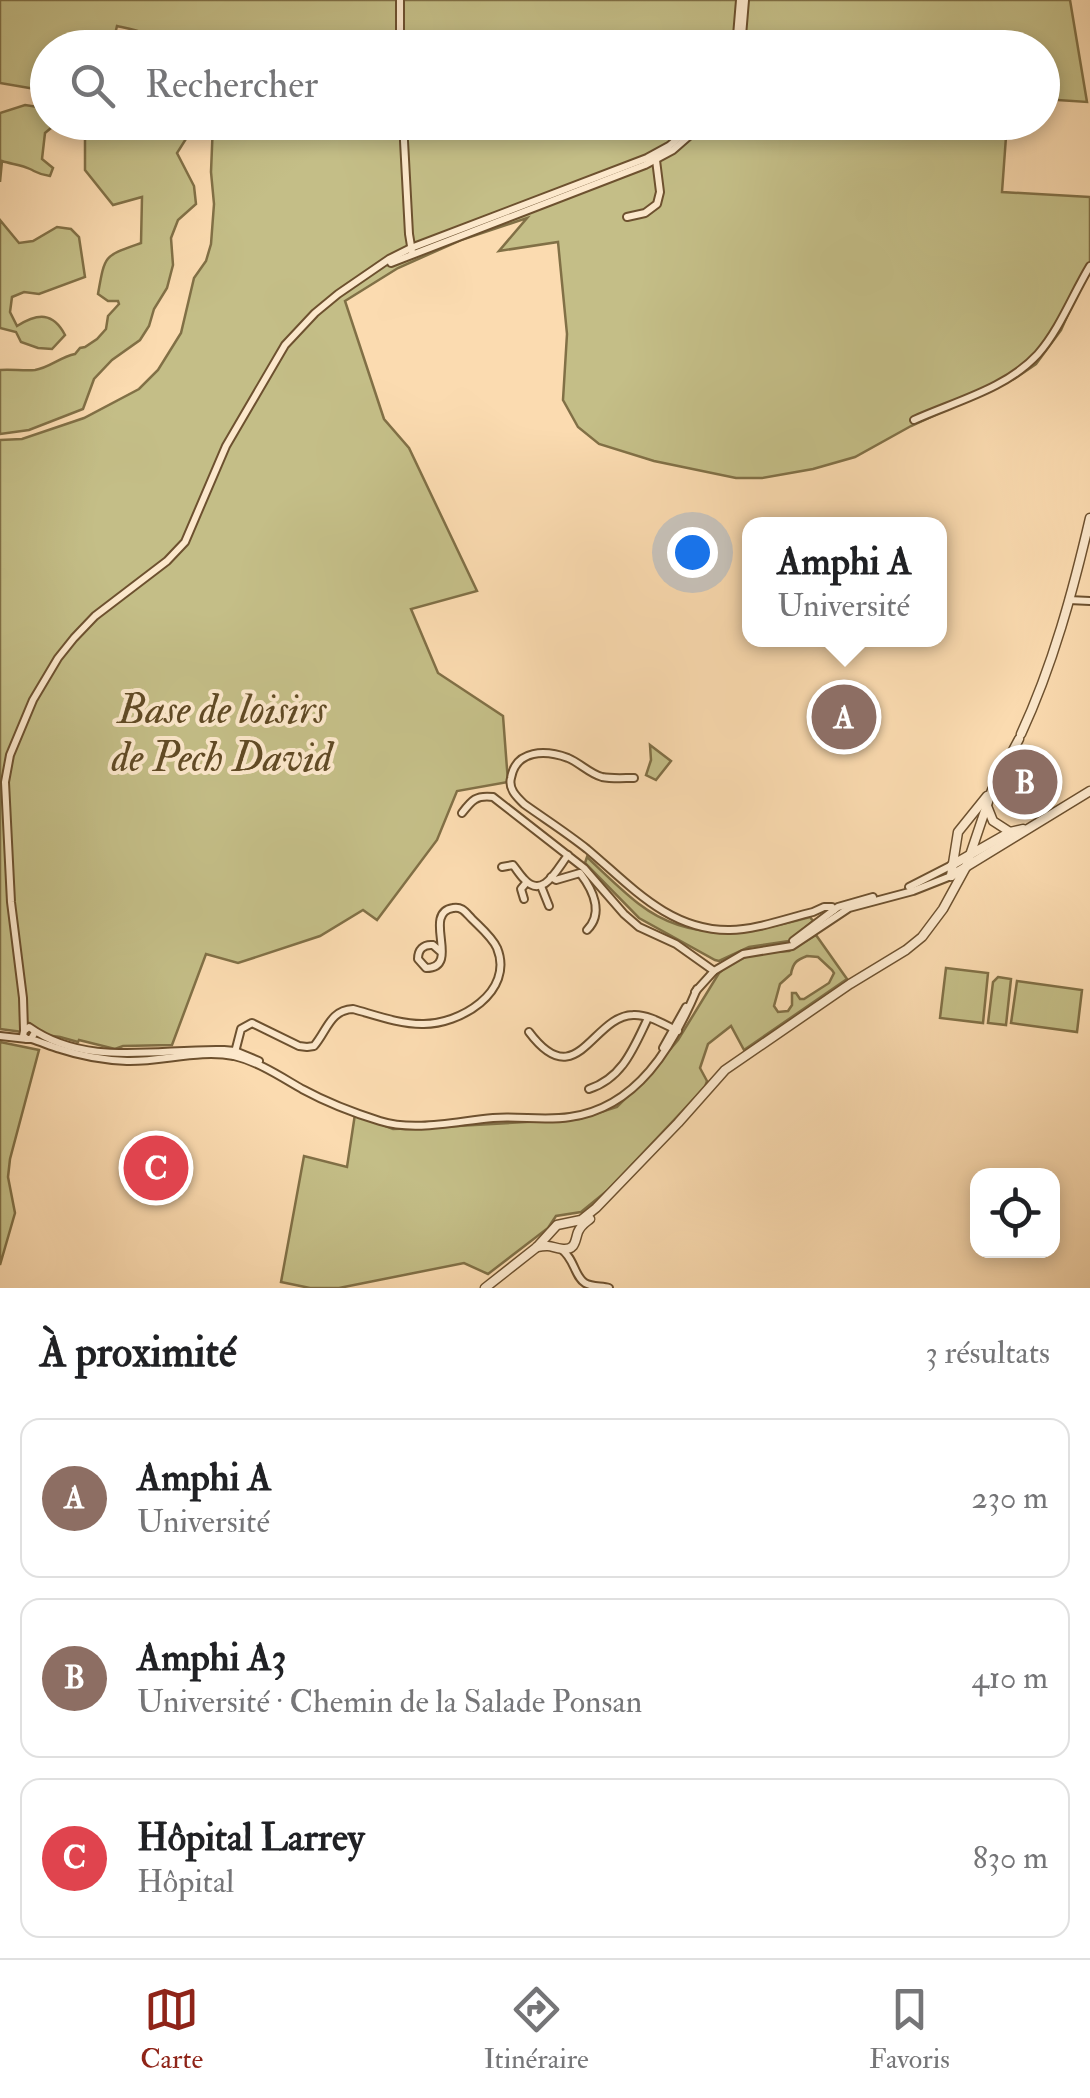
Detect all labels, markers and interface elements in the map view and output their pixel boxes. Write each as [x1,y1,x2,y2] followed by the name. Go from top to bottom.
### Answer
[30,30,1060,140] search box
[65,58,120,113] icon: search
[145,61,318,109] text: Rechercher
[742,517,947,647] popup
[667,527,718,578] your location
[777,538,912,586] text: Amphi A
[777,586,910,626] text: Université
[812,680,876,754] pin: A
[111,684,335,784] park label: Base de loisirs de Pech David
[992,744,1058,820] pin: B
[124,1130,188,1206] pin: C
[970,1168,1060,1258] map controls
[970,1168,1060,1258] button: locate
[40,1327,236,1379] text: À proximité
[925,1333,1050,1373] text: 3 résultats
[137,1454,272,1502] text: Amphi A
[64,1478,85,1518] text: A
[972,1478,1048,1518] text: 230 m
[137,1502,270,1542] text: Université
[137,1634,286,1682] text: Amphi A3
[64,1658,85,1698] text: B
[972,1658,1048,1698] text: 410 m
[137,1682,642,1722] text: Université · Chemin de la Salade Ponsan
[137,1814,364,1862] text: Hôpital Larrey
[63,1838,86,1878] text: C
[973,1838,1048,1878] text: 830 m
[137,1862,234,1902] text: Hôpital
[140,1982,203,2077] tab: Carte
[484,1982,589,2077] tab: Itinéraire
[869,1982,950,2077] tab: Favoris

